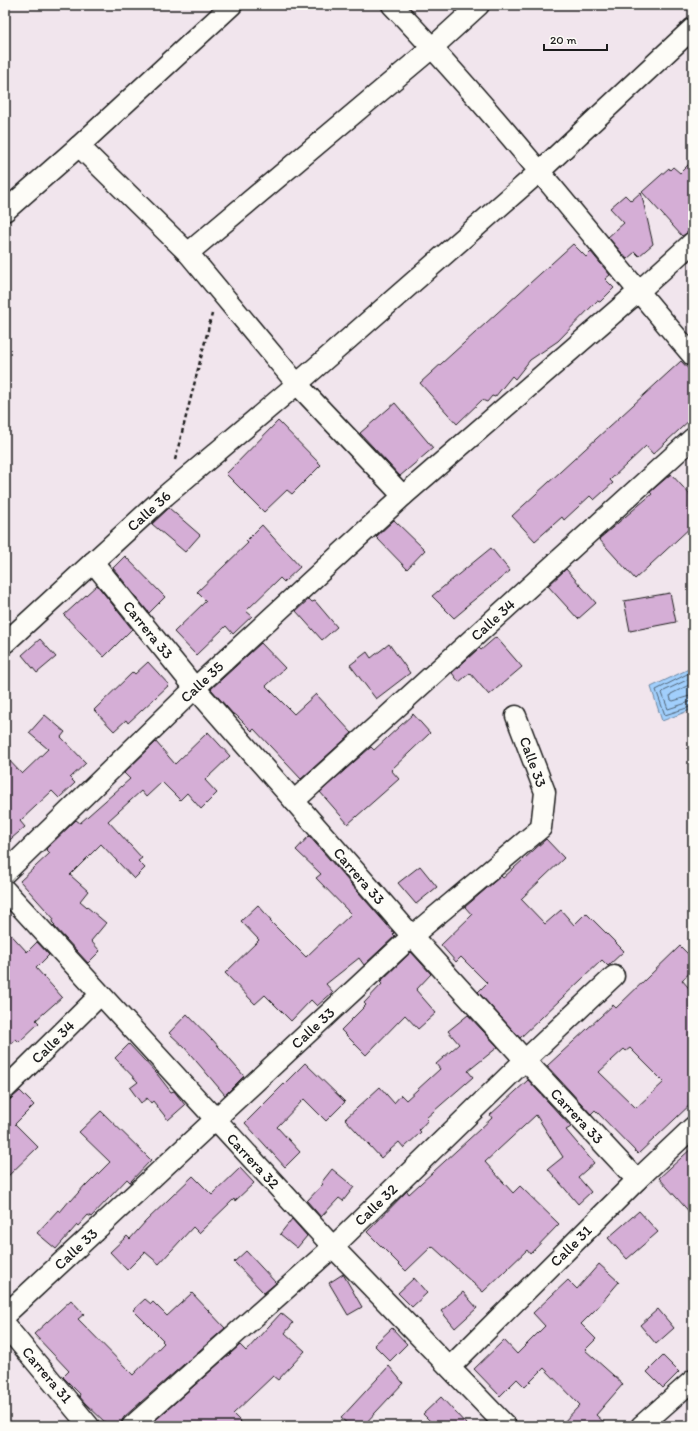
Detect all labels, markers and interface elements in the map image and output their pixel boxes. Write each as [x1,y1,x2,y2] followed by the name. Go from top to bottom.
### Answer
[544,26,607,52] scale bar
[550,33,577,47] text: 20 m
[123,487,175,535] street label: Calle 36
[467,595,519,645] street label: Calle 34
[119,597,177,663] street label: Carrera 33
[177,657,227,706] street label: Calle 35
[516,734,550,790] street label: Calle 33
[329,844,389,908] street label: Carrera 33
[288,1003,338,1053] street label: Calle 33
[28,1017,78,1067] street label: Calle 34
[547,1084,607,1148] street label: Carrera 33
[223,1129,283,1193] street label: Carrera 32
[351,1180,401,1230] street label: Calle 32
[546,1221,596,1271] street label: Calle 31
[51,1224,101,1274] street label: Calle 33
[18,1343,76,1407] street label: Carrera 31

